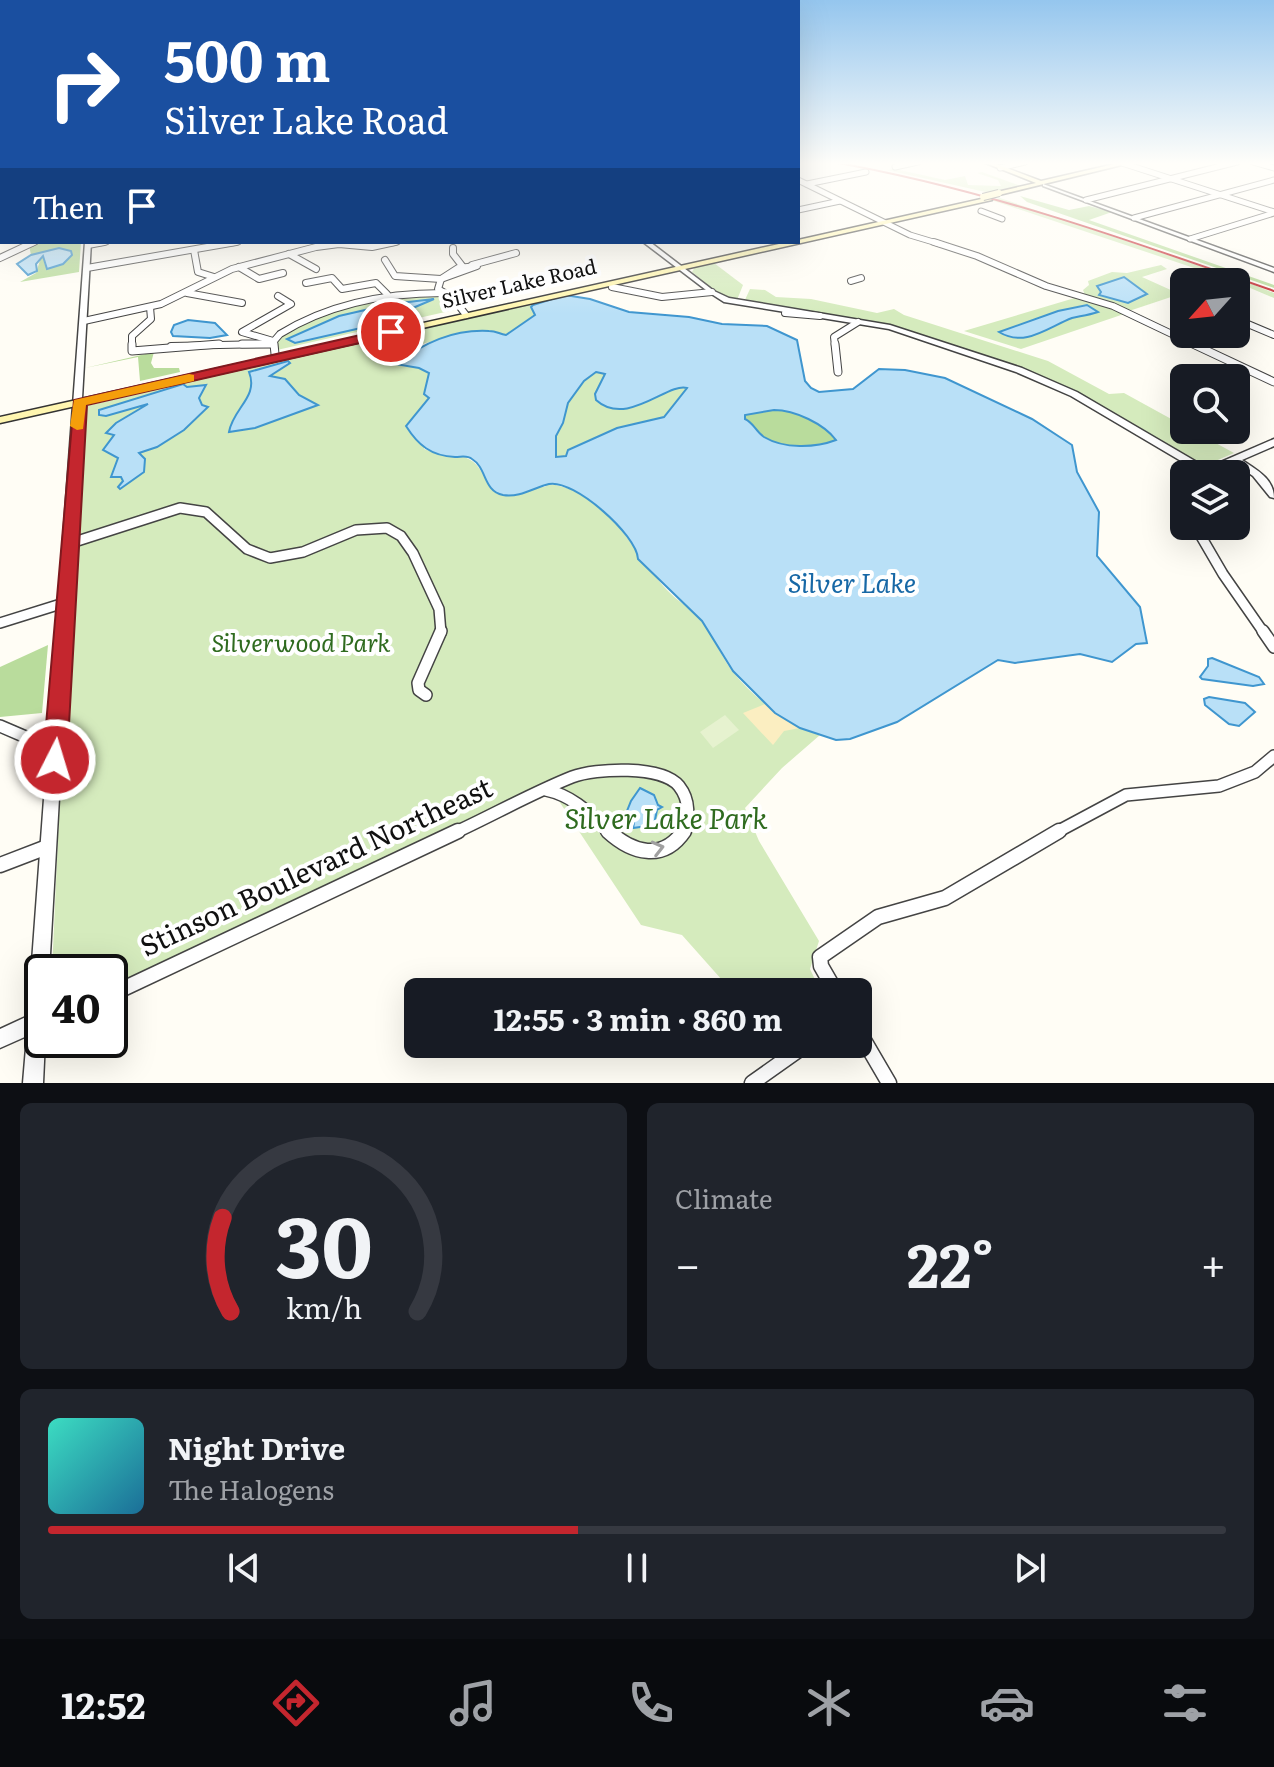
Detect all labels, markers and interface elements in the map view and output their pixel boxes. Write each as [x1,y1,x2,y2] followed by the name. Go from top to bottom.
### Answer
[164,16,331,99] text: 500 m
[32,32,136,136] icon: right
[164,92,448,145] text: Silver Lake Road
[32,184,104,228] text: Then
[120,184,164,228] icon: arrive
[438,250,599,314] street label: Silver Lake Road
[1170,268,1250,348] north arrow
[1170,268,1250,540] map controls
[357,298,425,366] pin
[369,310,413,354] icon: arrive
[1170,364,1250,444] button: search
[1170,460,1250,540] button: layers
[788,562,916,601] water label: Silver Lake
[211,624,391,659] park label: Silverwood Park
[13,718,97,802] position arrow
[132,765,499,966] street label: Stinson Boulevard Northeast
[564,796,768,838] park label: Silver Lake Park
[651,840,665,857] one-way arrow
[24,954,128,1058] speed limit sign: 40
[494,996,782,1040] text: 12:55 · 3 min · 860 m
[675,1178,773,1217] text: Climate
[275,1180,372,1304] text: 30
[907,1217,994,1306] text: 22°
[675,1229,701,1295] text: −
[1200,1229,1226,1295] text: +
[285,1285,362,1328] text: km/h
[168,1425,345,1469] text: Night Drive
[168,1469,334,1508] text: The Halogens
[222,1546,266,1590] icon: previous
[615,1546,659,1590] icon: pause
[1008,1546,1052,1590] icon: next
[268,1675,324,1731] icon: directions
[445,1675,501,1731] icon: music
[623,1675,679,1731] icon: phone
[801,1675,857,1731] icon: climate
[979,1675,1035,1731] icon: car
[1157,1675,1213,1731] icon: filters
[61,1677,146,1730] text: 12:52

